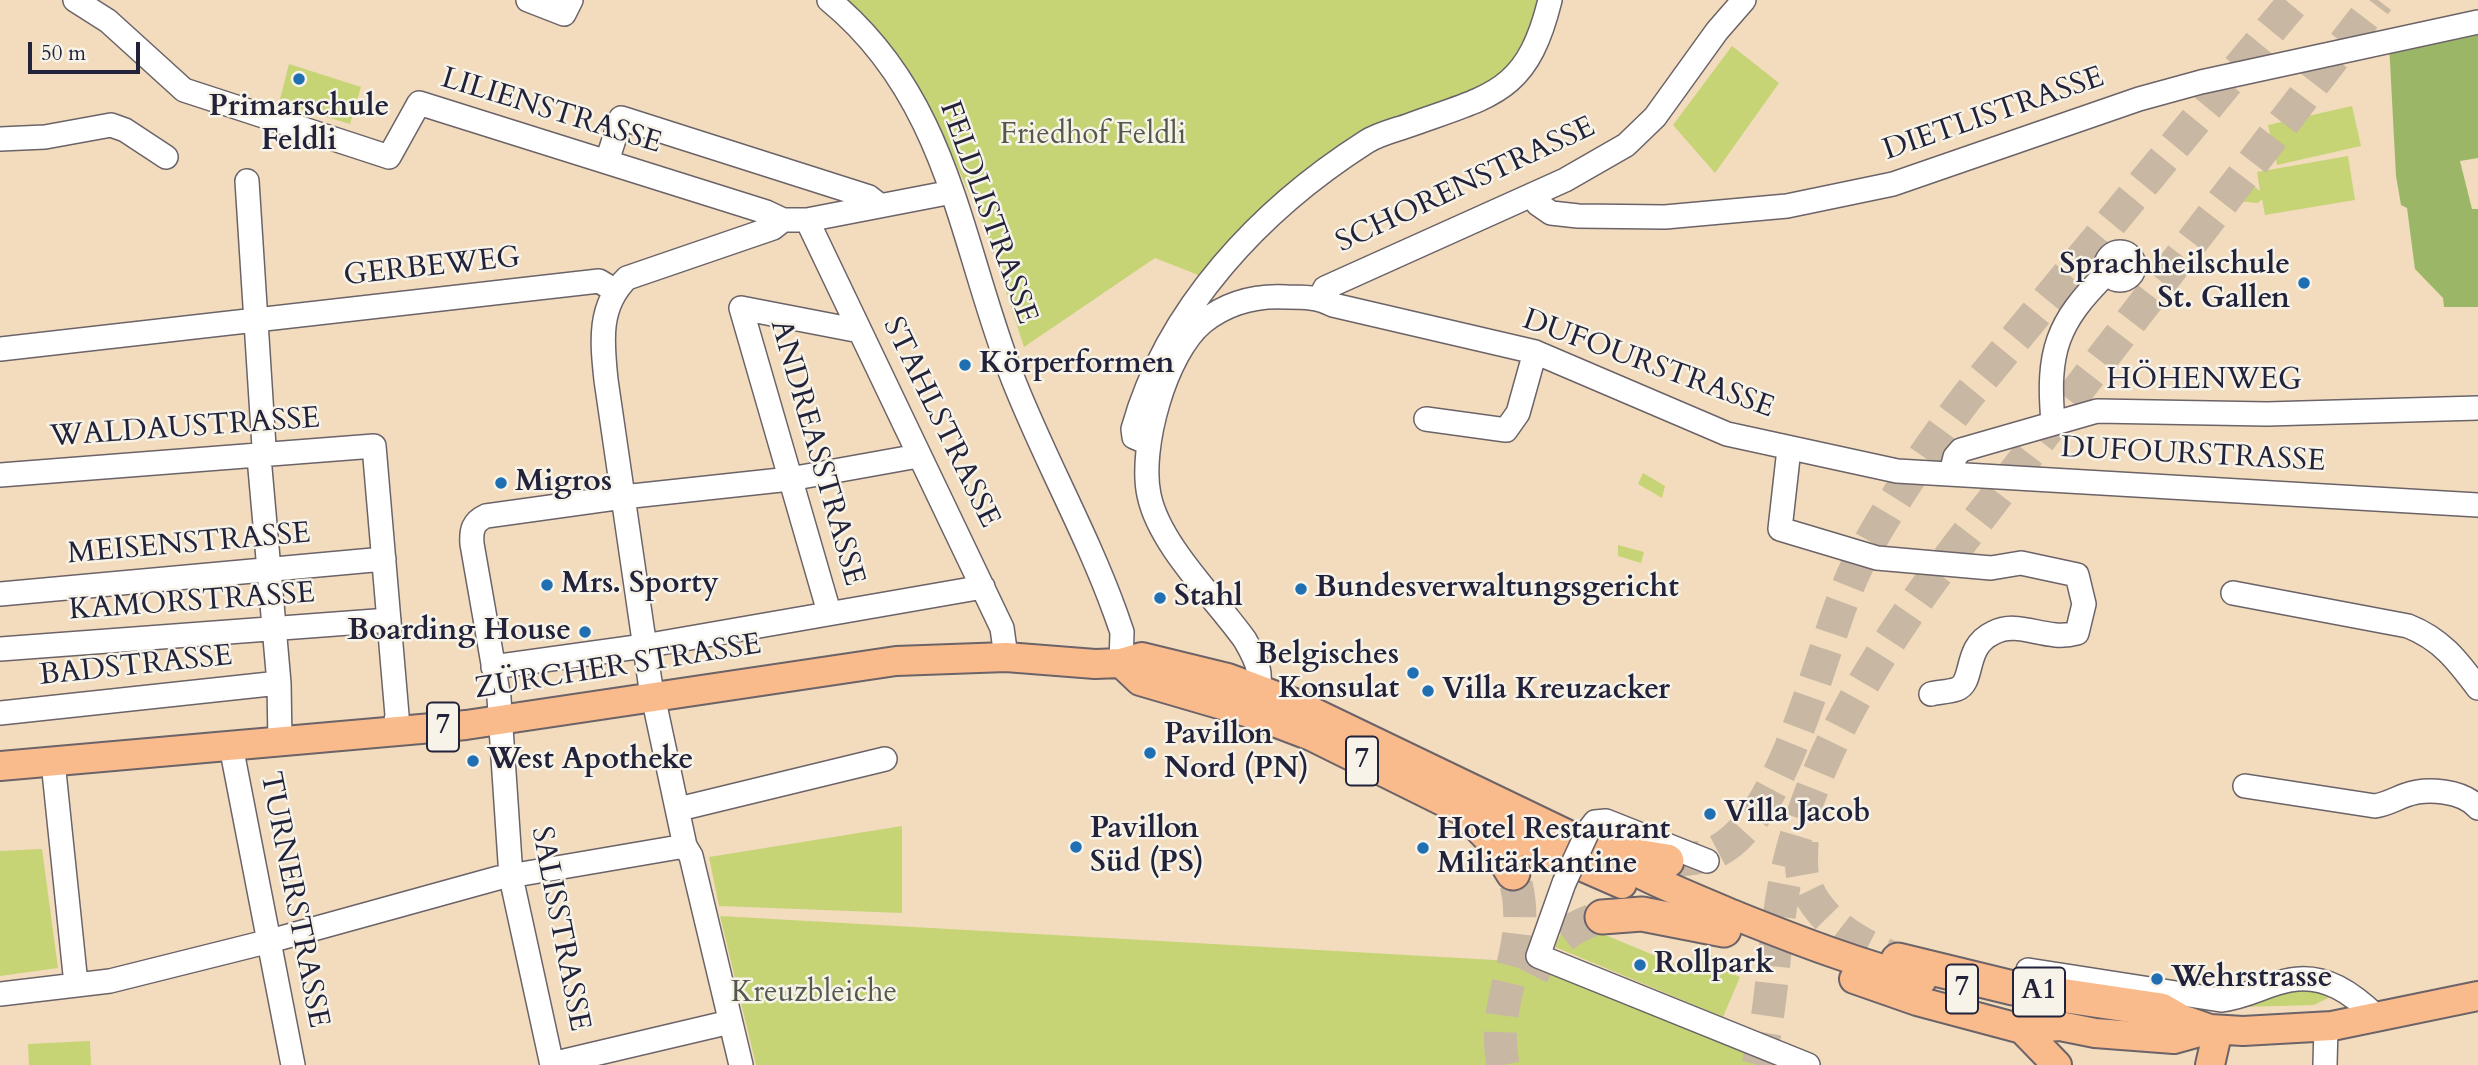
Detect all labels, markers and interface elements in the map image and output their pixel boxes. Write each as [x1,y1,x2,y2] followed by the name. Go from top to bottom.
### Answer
[32,28,144,72] scale bar
[41,39,86,68] text: 50 m
[1879,60,2109,170] street label: DIETLISTRASSE
[436,61,666,163] street label: LILIENSTRASSE
[291,71,307,87] marker: Primarschule Feldli
[209,90,389,160] place label: Primarschule Feldli
[930,97,1044,329] street label: FELDLISTRASSE
[1331,110,1601,262] street label: SCHORENSTRASSE
[1000,118,1186,154] park label: Friedhof Feldli
[342,241,522,295] street label: GERBEWEG
[2060,248,2290,318] place label: Sprachheilschule St. Gallen
[2296,275,2312,291] marker: Sprachheilschule St. Gallen
[1517,303,1779,427] street label: DUFOURSTRASSE
[874,312,1006,534] street label: STAHLSTRASSE
[761,316,871,590] street label: ANDREASSTRASSE
[979,347,1174,383] place label: Körperformen
[957,357,973,373] marker: Körperformen
[2106,363,2302,399] street label: HÖHENWEG
[49,402,321,456] street label: WALDAUSTRASSE
[2060,431,2326,481] street label: DUFOURSTRASSE
[515,465,612,501] place label: Migros
[493,475,509,491] marker: Migros
[66,516,312,574] street label: MEISENSTRASSE
[561,567,719,603] place label: Mrs. Sporty
[1315,571,1679,607] place label: Bundesverwaltungsgericht
[68,576,316,630] street label: KAMORSTRASSE
[539,577,555,593] marker: Mrs. Sporty
[1174,580,1243,616] place label: Stahl
[1293,581,1309,597] marker: Bundesverwaltungsgericht
[1152,590,1168,606] marker: Stahl
[347,614,571,650] place label: Boarding House
[577,624,593,640] marker: Boarding House
[472,628,764,708] street label: ZÜRCHER STRASSE
[1256,638,1399,708] place label: Belgisches Konsulat
[38,639,234,695] street label: BADSTRASSE
[1405,665,1421,681] marker: Belgisches Konsulat
[1442,673,1670,709] place label: Villa Kreuzacker
[1420,683,1436,699] marker: Villa Kreuzacker
[427,702,459,752] road number: 7
[1164,718,1309,788] place label: Pavillon Nord (PN)
[1346,736,1378,786] road number: 7
[487,743,693,779] place label: West Apotheke
[1142,745,1158,761] marker: Pavillon Nord (PN)
[465,753,481,769] marker: West Apotheke
[251,769,335,1031] street label: TURNERSTRASSE
[1724,796,1871,832] place label: Villa Jacob
[1702,806,1718,822] marker: Villa Jacob
[1090,812,1204,882] place label: Pavillon Süd (PS)
[1437,813,1670,884] place label: Hotel Restaurant Militärkantine
[522,824,596,1034] street label: SALISSTRASSE
[1068,839,1084,855] marker: Pavillon Süd (PS)
[1415,840,1431,856] marker: Hotel Restaurant Militärkantine
[1654,947,1774,983] place label: Rollpark
[1632,957,1648,973] marker: Rollpark
[2171,961,2332,997] place label: Wehrstrasse
[1946,964,1978,1014] road number: 7
[2013,968,2065,1016] road number: A1
[2149,971,2165,987] marker: Wehrstrasse
[731,976,897,1012] park label: Kreuzbleiche

